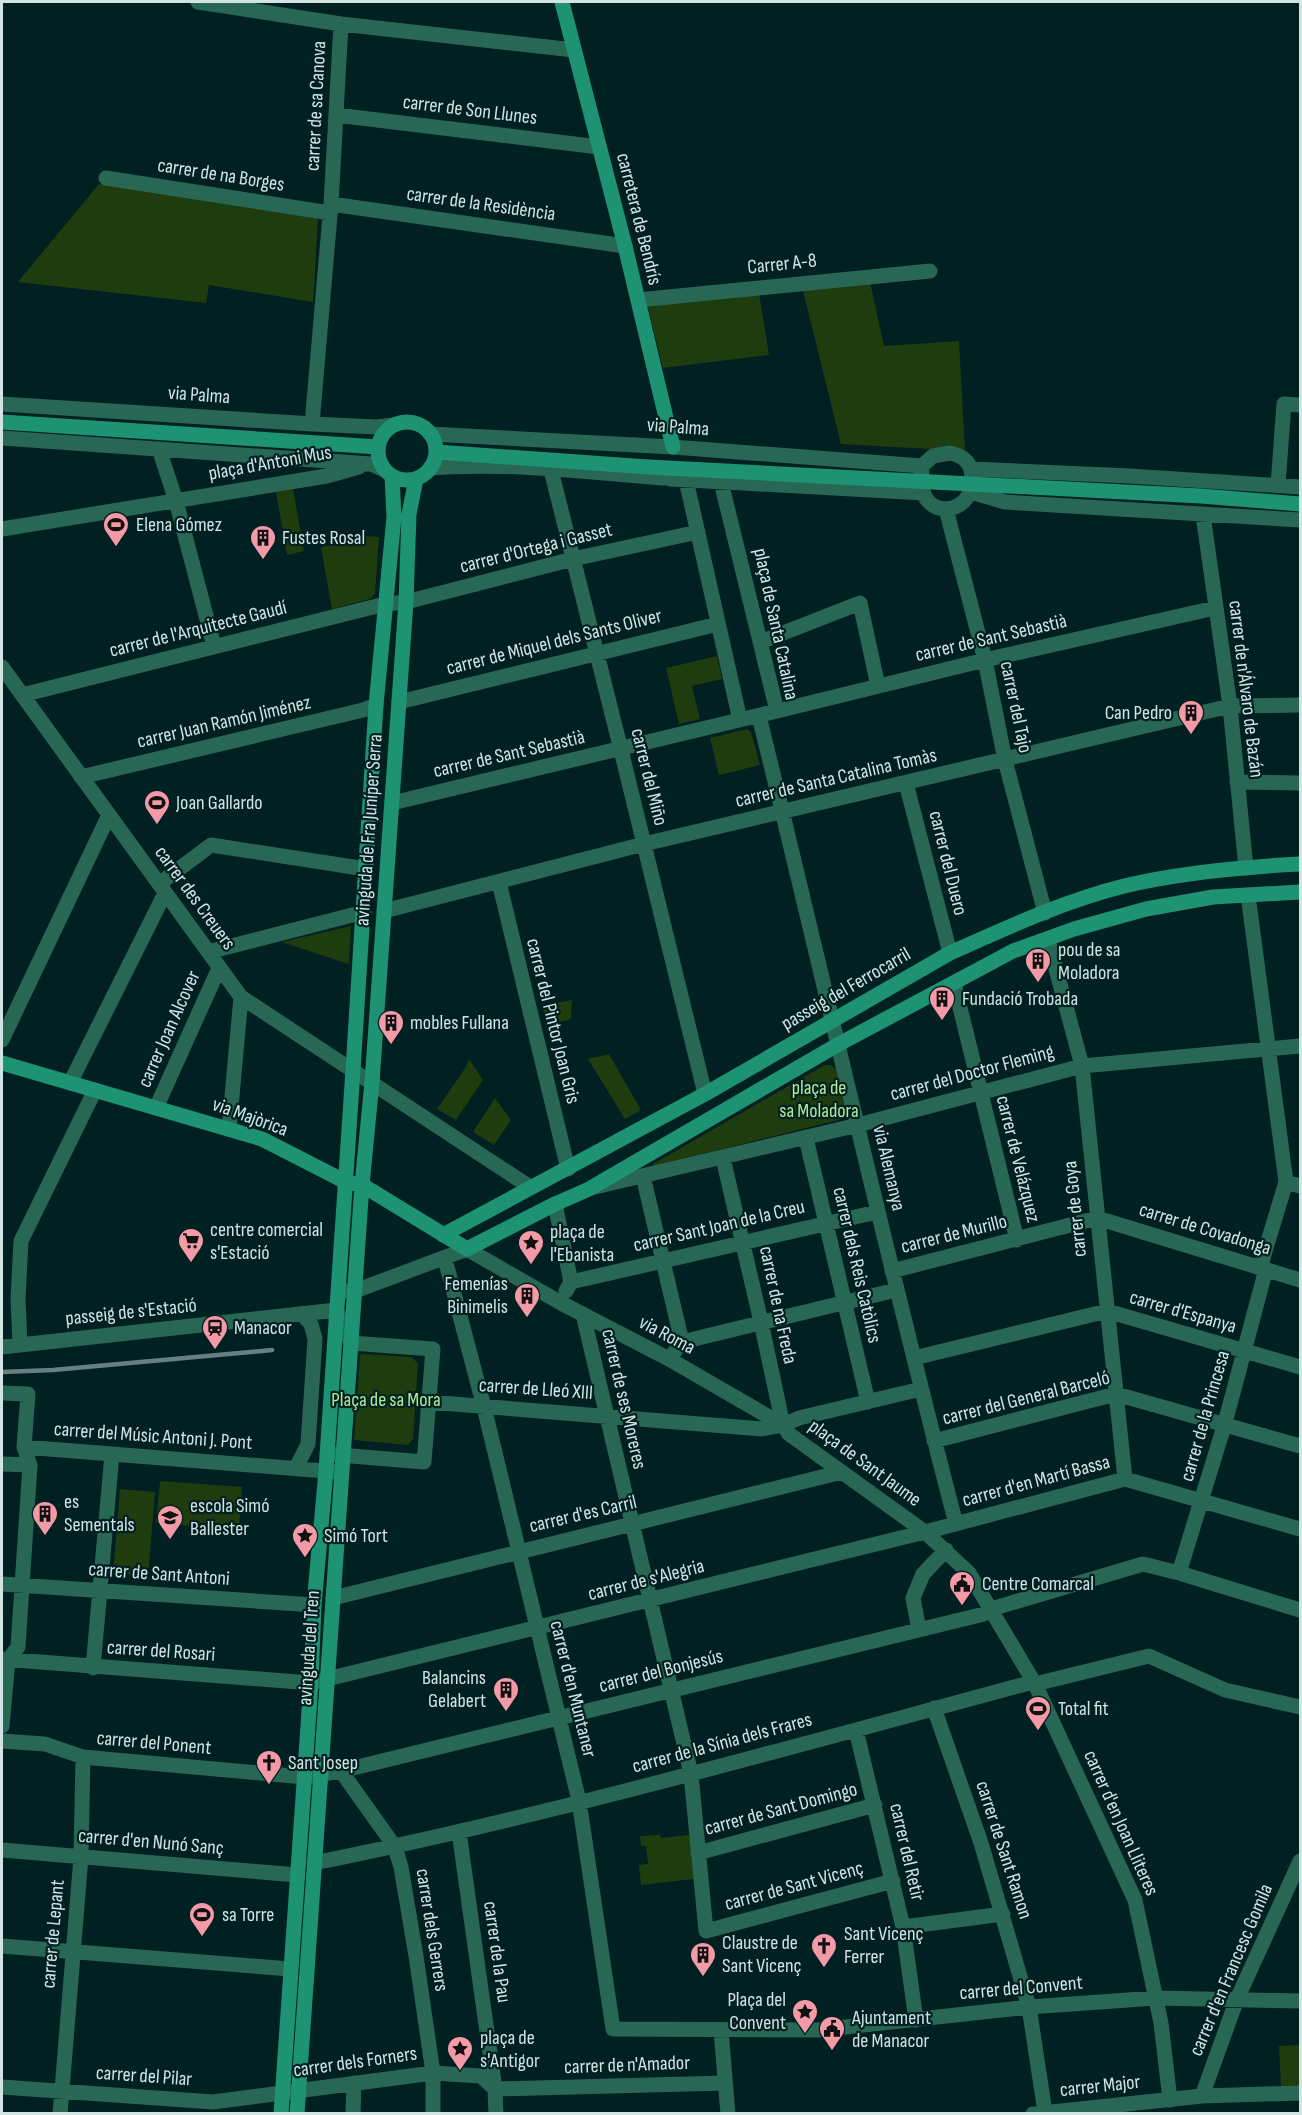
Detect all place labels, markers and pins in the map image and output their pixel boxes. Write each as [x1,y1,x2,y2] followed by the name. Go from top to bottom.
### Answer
[101,510,131,548] sports icon: Elena Gómez
[136,513,222,537] place label: Elena Gómez
[248,523,278,561] building icon: Fustes Rosal
[282,526,365,550] place label: Fustes Rosal
[1176,698,1206,736] building icon: Can Pedro
[1105,701,1172,725] place label: Can Pedro
[142,788,172,826] sports icon: Joan Gallardo
[175,791,263,815] place label: Joan Gallardo
[1058,938,1120,985] place label: pou de sa Moladora
[1023,946,1053,984] building icon: pou de sa Moladora
[927,984,957,1022] building icon: Fundació Trobada
[962,987,1078,1011] place label: Fundació Trobada
[376,1008,406,1046] building icon: mobles Fullana
[410,1011,509,1035] place label: mobles Fullana
[210,1218,323,1265] place label: centre comercial s'Estació
[550,1220,614,1267] place label: plaça de l'Ebanista
[176,1226,206,1264] supermarket icon: centre comercial s'Estació
[516,1228,546,1266] place icon: plaça de l'Ebanista
[445,1272,508,1319] place label: Femenías Binimelis
[512,1281,542,1319] building icon: Femenías Binimelis
[200,1313,230,1351] station icon: Manacor
[234,1316,292,1340] place label: Manacor
[64,1490,135,1537] place label: es Sementals
[190,1494,269,1541] place label: escola Simó Ballester
[30,1499,60,1537] building icon: es Sementals
[155,1503,185,1541] school or university icon: escola Simó Ballester
[290,1521,320,1559] place icon: Simó Tort
[324,1524,388,1548] place label: Simó Tort
[947,1569,977,1607] public building icon: Centre Comarcal
[982,1572,1094,1596] place label: Centre Comarcal
[422,1666,486,1713] place label: Balancins Gelabert
[491,1675,521,1713] building icon: Balancins Gelabert
[1023,1694,1053,1732] sports icon: Total fit
[1058,1697,1109,1721] place label: Total fit
[254,1748,284,1786] church icon: Sant Josep
[288,1751,358,1775] place label: Sant Josep
[187,1900,217,1938] sports icon: sa Torre
[222,1903,274,1927] place label: sa Torre
[844,1922,923,1969] place label: Sant Vicenç Ferrer
[722,1931,801,1978] place label: Claustre de Sant Vicenç
[809,1931,839,1969] church icon: Sant Vicenç Ferrer
[688,1940,718,1978] building icon: Claustre de Sant Vicenç
[727,1988,786,2035] place label: Plaça del Convent
[790,1997,820,2035] place icon: Plaça del Convent
[851,2006,931,2053] place label: Ajuntament de Manacor
[817,2014,847,2052] public building icon: Ajuntament de Manacor
[480,2026,540,2073] place label: plaça de s'Antigor
[445,2034,475,2072] place icon: plaça de s'Antigor

